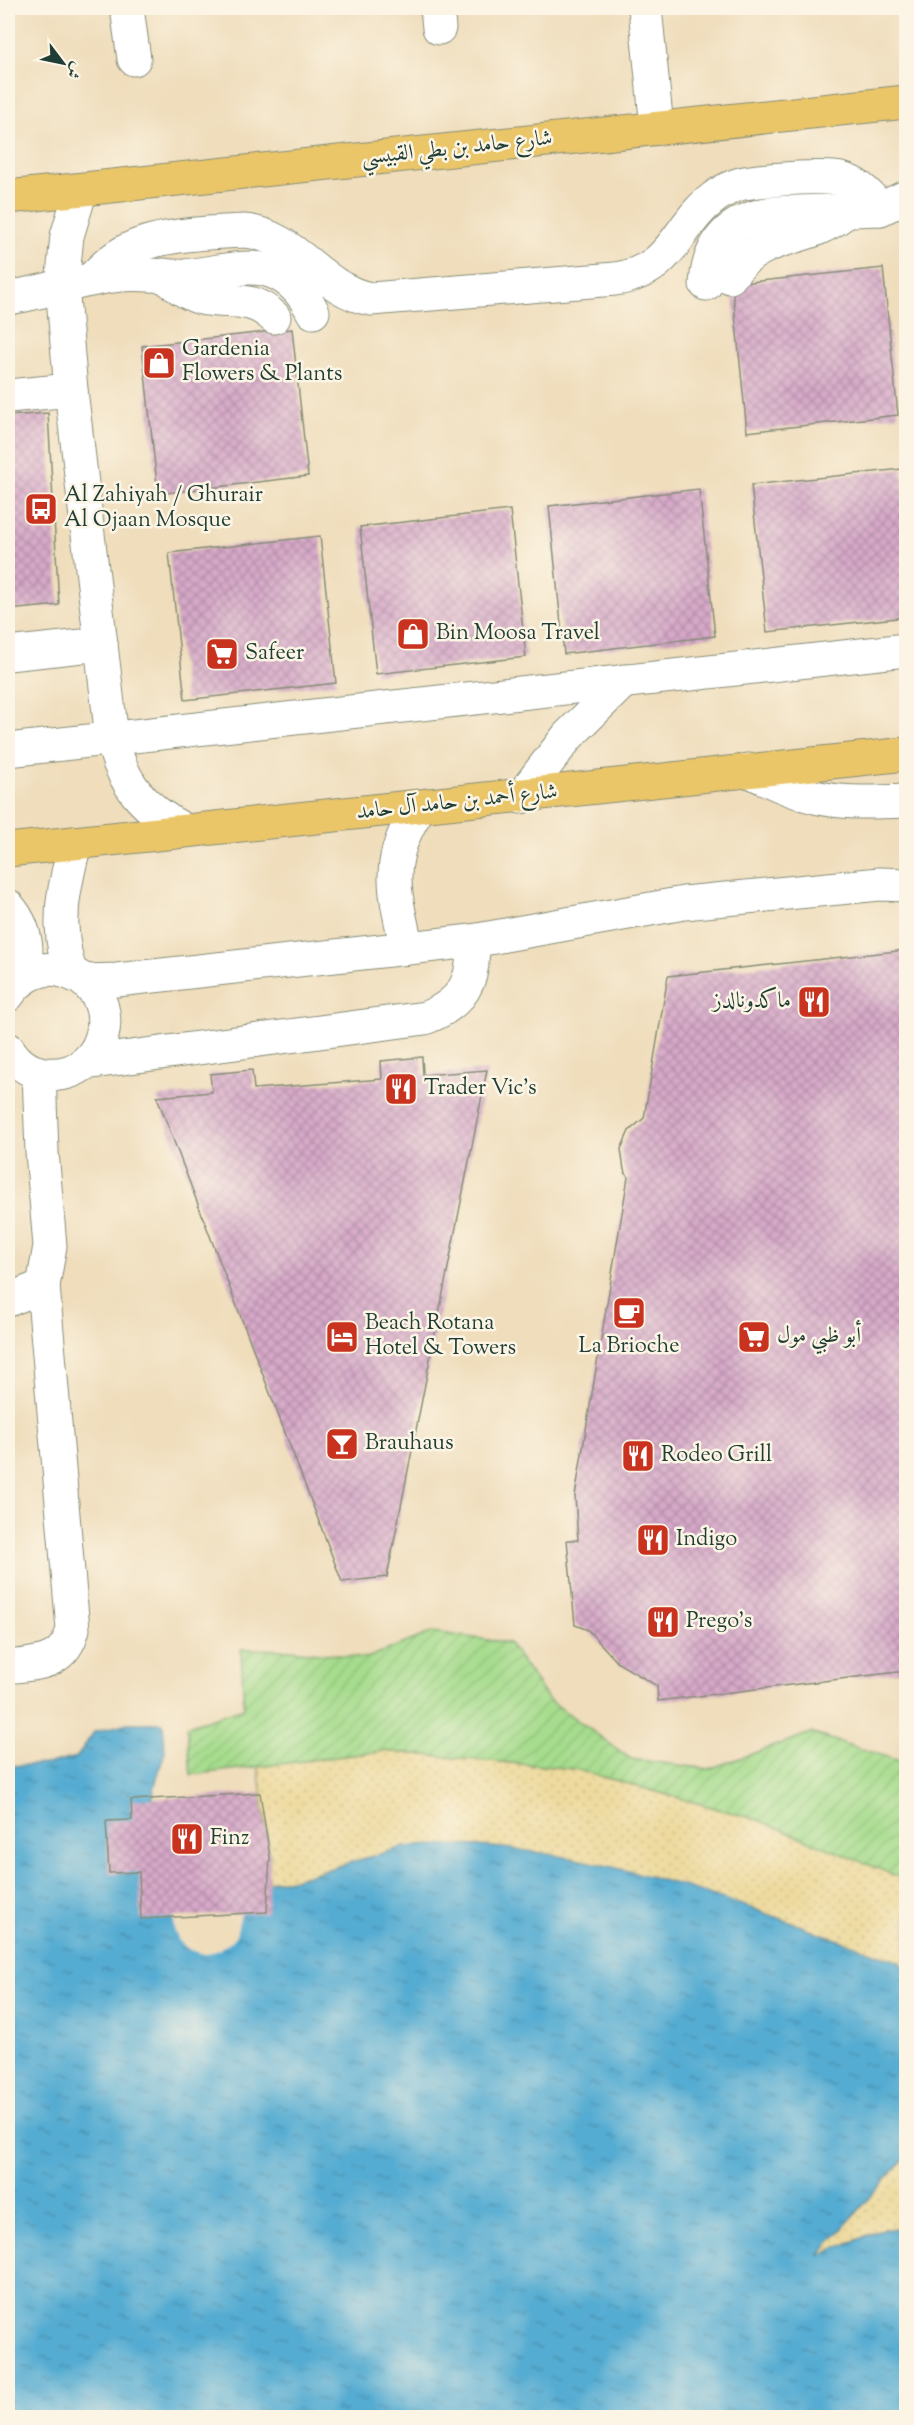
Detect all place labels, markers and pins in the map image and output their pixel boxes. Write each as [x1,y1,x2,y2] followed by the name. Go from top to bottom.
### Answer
[182,334,342,391] place label: Gardenia Flowers & Plants
[141,345,177,381] shop icon: Gardenia Flowers & Plants
[64,480,263,537] place label: Al Zahiyah / Ghurair Al Ojaan Mosque
[23,491,59,527] bus stop icon: Al Zahiyah / Ghurair Al Ojaan Mosque
[395,616,431,652] shop icon: Bin Moosa Travel
[436,618,600,650] place label: Bin Moosa Travel
[204,636,240,672] supermarket icon: Safeer
[245,638,304,670] place label: Safeer
[796,984,832,1020] restaurant icon: ماكدونالدز
[711,986,791,1018] place label: ماكدونالدز
[383,1071,419,1107] restaurant icon: Trader Vic's
[424,1073,537,1105] place label: Trader Vic's
[611,1295,647,1331] cafe icon: La Brioche
[365,1308,516,1365] place label: Beach Rotana Hotel & Towers
[324,1319,360,1355] hotel icon: Beach Rotana Hotel & Towers
[736,1319,772,1355] supermarket icon: أبو ظبي مول
[777,1319,862,1355] place label: أبو ظبي مول
[578,1331,680,1363] place label: La Brioche
[324,1426,360,1462] bar icon: Brauhaus
[365,1428,454,1460] place label: Brauhaus
[620,1438,656,1474] restaurant icon: Rodeo Grill
[661,1440,772,1472] place label: Rodeo Grill
[635,1522,671,1558] restaurant icon: Indigo
[676,1524,737,1556] place label: Indigo
[645,1604,681,1640] restaurant icon: Prego's
[686,1606,752,1638] place label: Prego's
[169,1821,205,1857] restaurant icon: Finz
[210,1823,249,1855] place label: Finz

